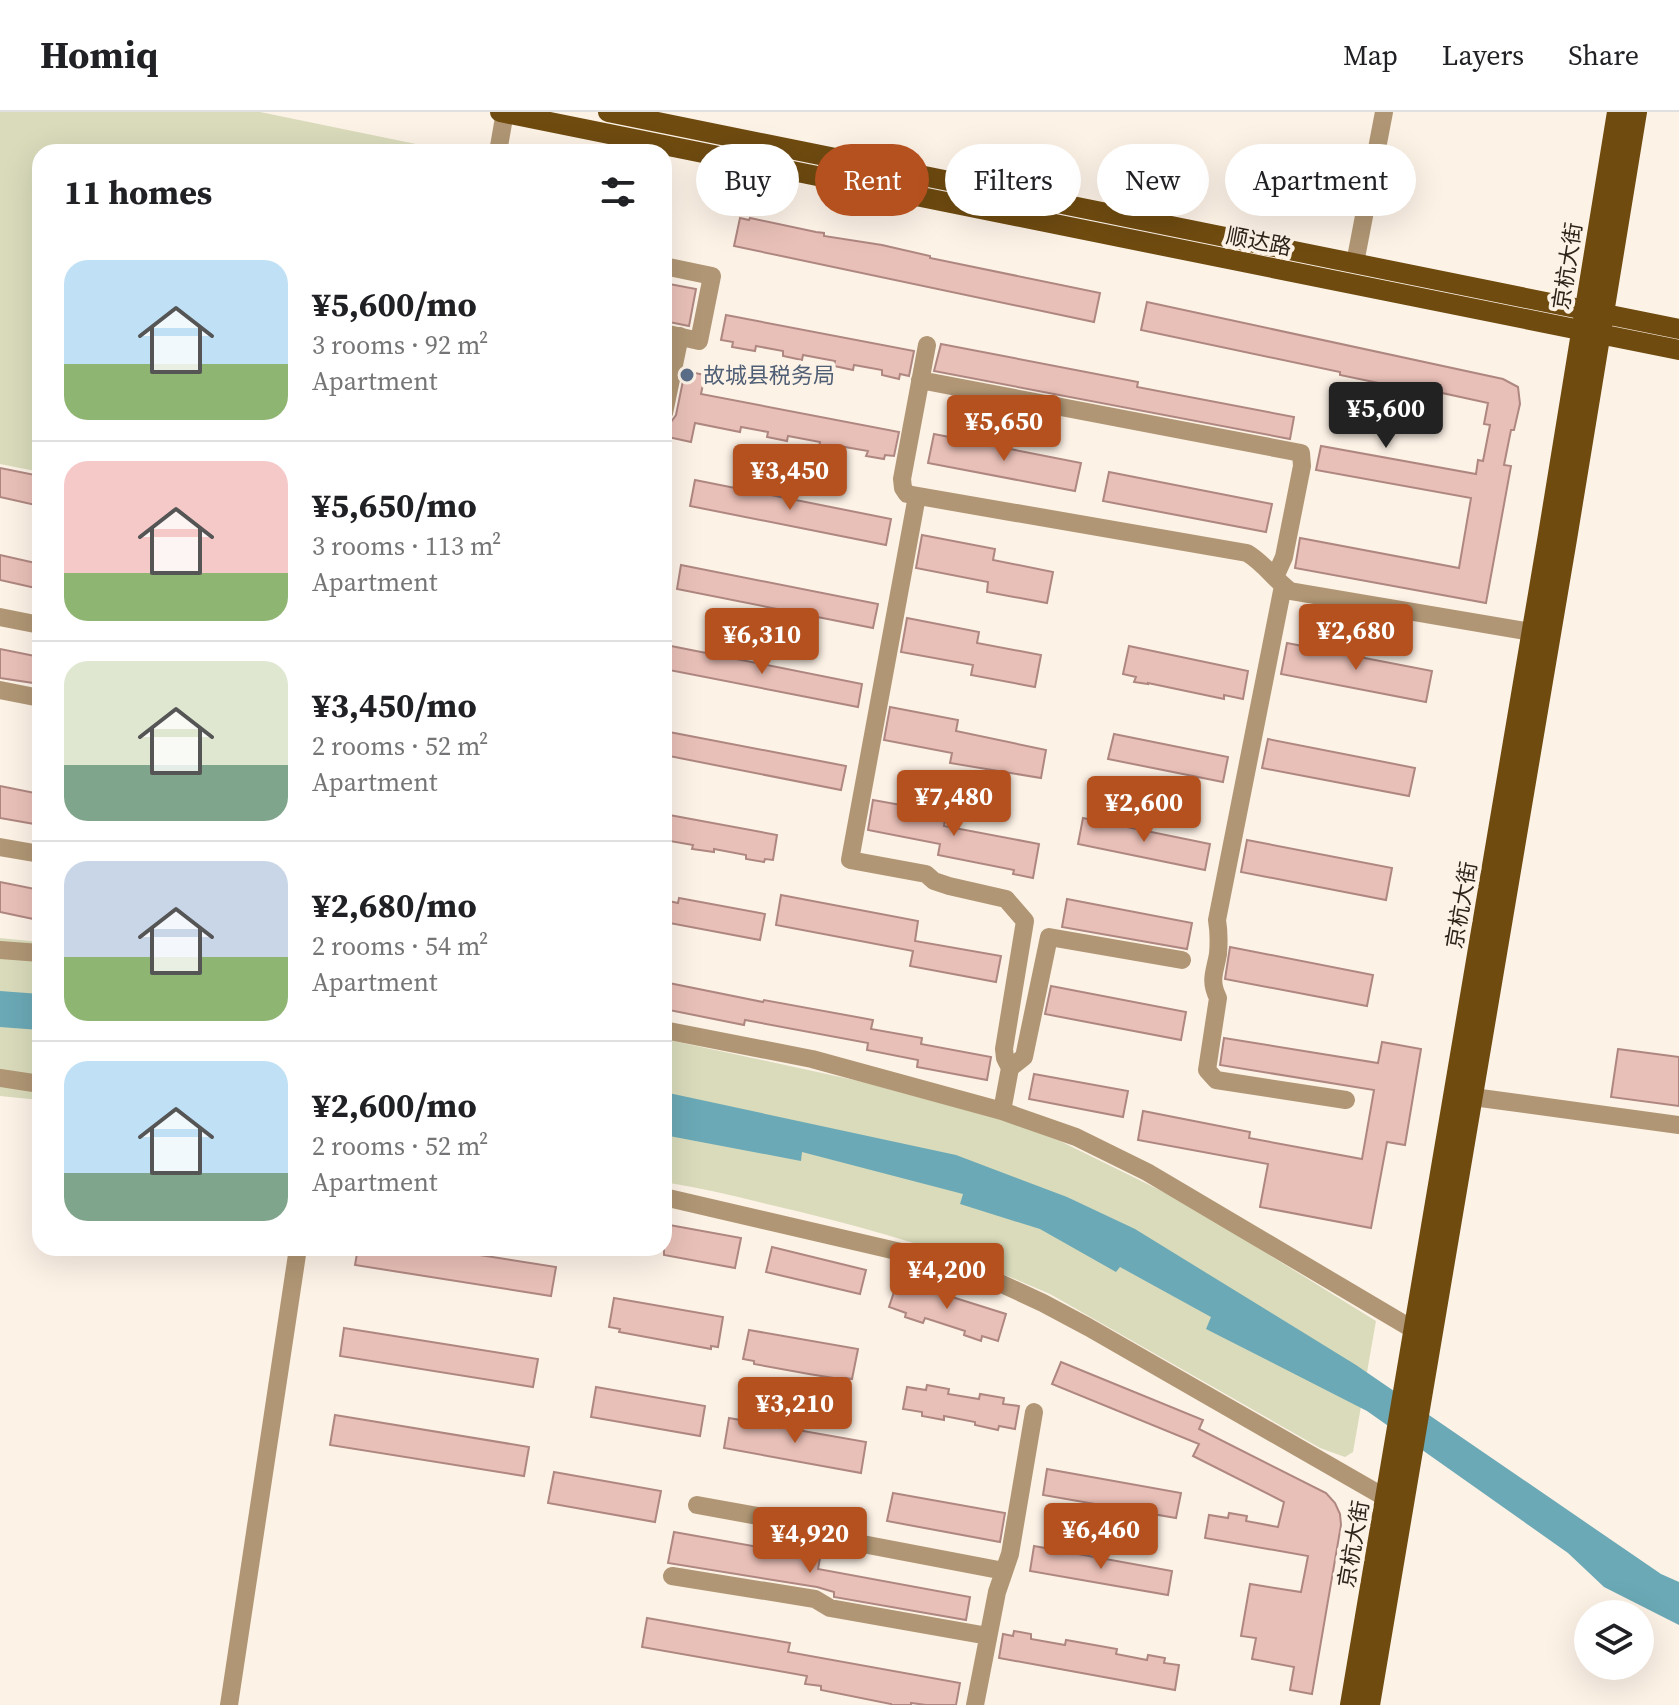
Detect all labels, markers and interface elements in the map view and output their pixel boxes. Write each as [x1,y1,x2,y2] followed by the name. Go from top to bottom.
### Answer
[40,29,158,81] text: Homiq
[1343,36,1398,74] text: Map
[1442,36,1524,74] text: Layers
[1568,36,1639,74] text: Share
[696,144,799,216] chip: Buy
[815,144,929,216] chip: Rent
[945,144,1081,216] chip: Filters
[1097,144,1209,216] chip: New
[1225,144,1416,216] chip: Apartment
[64,169,212,215] text: 11 homes
[596,170,640,214] icon: filters
[1224,220,1294,262] street label: 顺达路
[1545,220,1589,312] street label: 京杭大街
[312,281,477,327] text: ¥5,600/mo
[128,292,224,388] icon: home
[312,327,488,363] text: 3 rooms · 92 m²
[703,360,835,390] place label: 故城县税务局
[312,363,437,399] text: Apartment
[678,366,696,384] marker: 故城县税务局
[1321,382,1451,450] pin: ¥5,600
[1347,390,1425,426] text: ¥5,600
[939,395,1069,463] pin: ¥5,650
[965,403,1043,439] text: ¥5,650
[725,444,855,512] pin: ¥3,450
[751,452,829,488] text: ¥3,450
[312,482,477,528] text: ¥5,650/mo
[128,493,224,589] icon: home
[312,528,501,564] text: 3 rooms · 113 m²
[312,564,437,600] text: Apartment
[1291,604,1421,672] pin: ¥2,680
[697,608,827,676] pin: ¥6,310
[1317,612,1395,648] text: ¥2,680
[723,616,801,652] text: ¥6,310
[312,682,477,728] text: ¥3,450/mo
[128,693,224,789] icon: home
[312,728,488,764] text: 2 rooms · 52 m²
[312,764,437,800] text: Apartment
[889,770,1019,838] pin: ¥7,480
[1079,776,1209,844] pin: ¥2,600
[915,778,993,814] text: ¥7,480
[1105,784,1183,820] text: ¥2,600
[1439,859,1483,951] street label: 京杭大街
[312,882,477,928] text: ¥2,680/mo
[128,893,224,989] icon: home
[312,928,488,964] text: 2 rooms · 54 m²
[312,964,437,1000] text: Apartment
[312,1082,477,1128] text: ¥2,600/mo
[128,1093,224,1189] icon: home
[312,1128,488,1164] text: 2 rooms · 52 m²
[312,1164,437,1200] text: Apartment
[882,1243,1012,1311] pin: ¥4,200
[908,1251,986,1287] text: ¥4,200
[730,1377,860,1445] pin: ¥3,210
[756,1385,834,1421] text: ¥3,210
[1331,1498,1375,1590] street label: 京杭大街
[1036,1503,1166,1571] pin: ¥6,460
[745,1507,875,1575] pin: ¥4,920
[1062,1511,1140,1547] text: ¥6,460
[771,1515,849,1551] text: ¥4,920
[1574,1600,1654,1680] map controls
[1574,1600,1654,1680] button: layers

